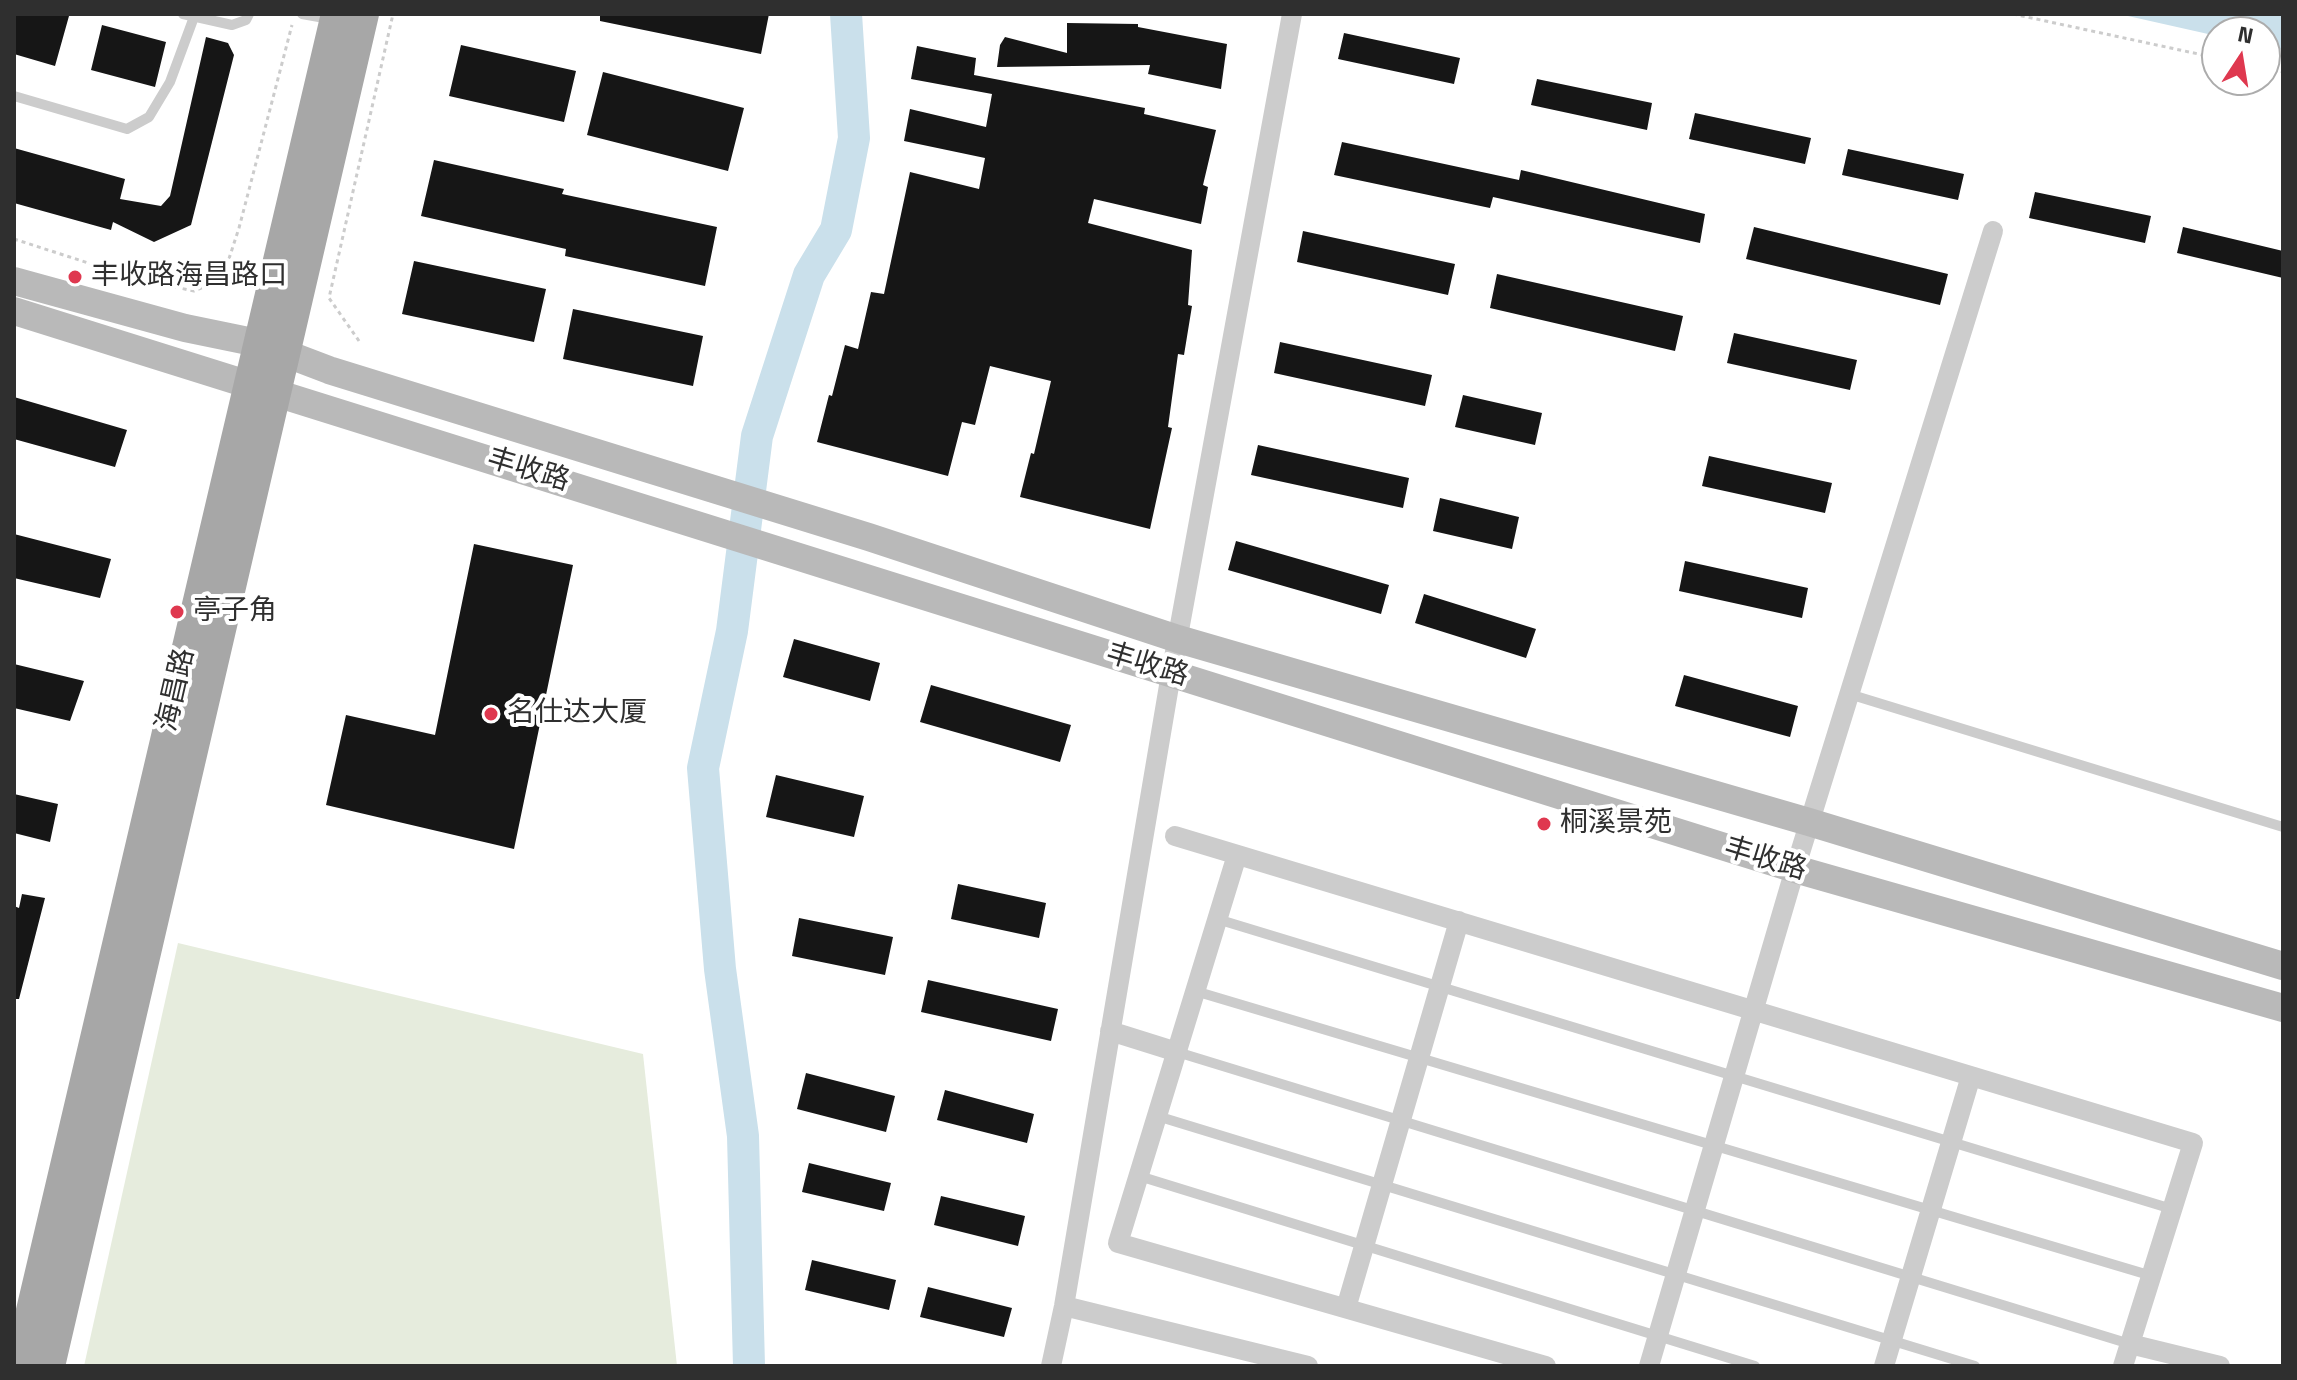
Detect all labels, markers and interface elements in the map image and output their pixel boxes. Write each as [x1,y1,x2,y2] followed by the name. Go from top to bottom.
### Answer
[2201,16,2281,96] north arrow
[2235,16,2257,53] text: N
[91,260,287,294] place label: 丰收路海昌路口
[66,268,84,286] marker: 丰收路海昌路口
[483,443,573,499] street label: 丰收路
[193,595,277,629] place label: 亭子角
[168,603,186,621] marker: 亭子角
[1102,638,1192,694] street label: 丰收路
[151,645,203,735] street label: 海昌路
[507,697,647,731] place label: 名仕达大厦
[482,705,500,723] marker: 名仕达大厦
[1560,807,1672,841] place label: 桐溪景苑
[1535,815,1553,833] marker: 桐溪景苑
[1720,832,1810,888] street label: 丰收路

